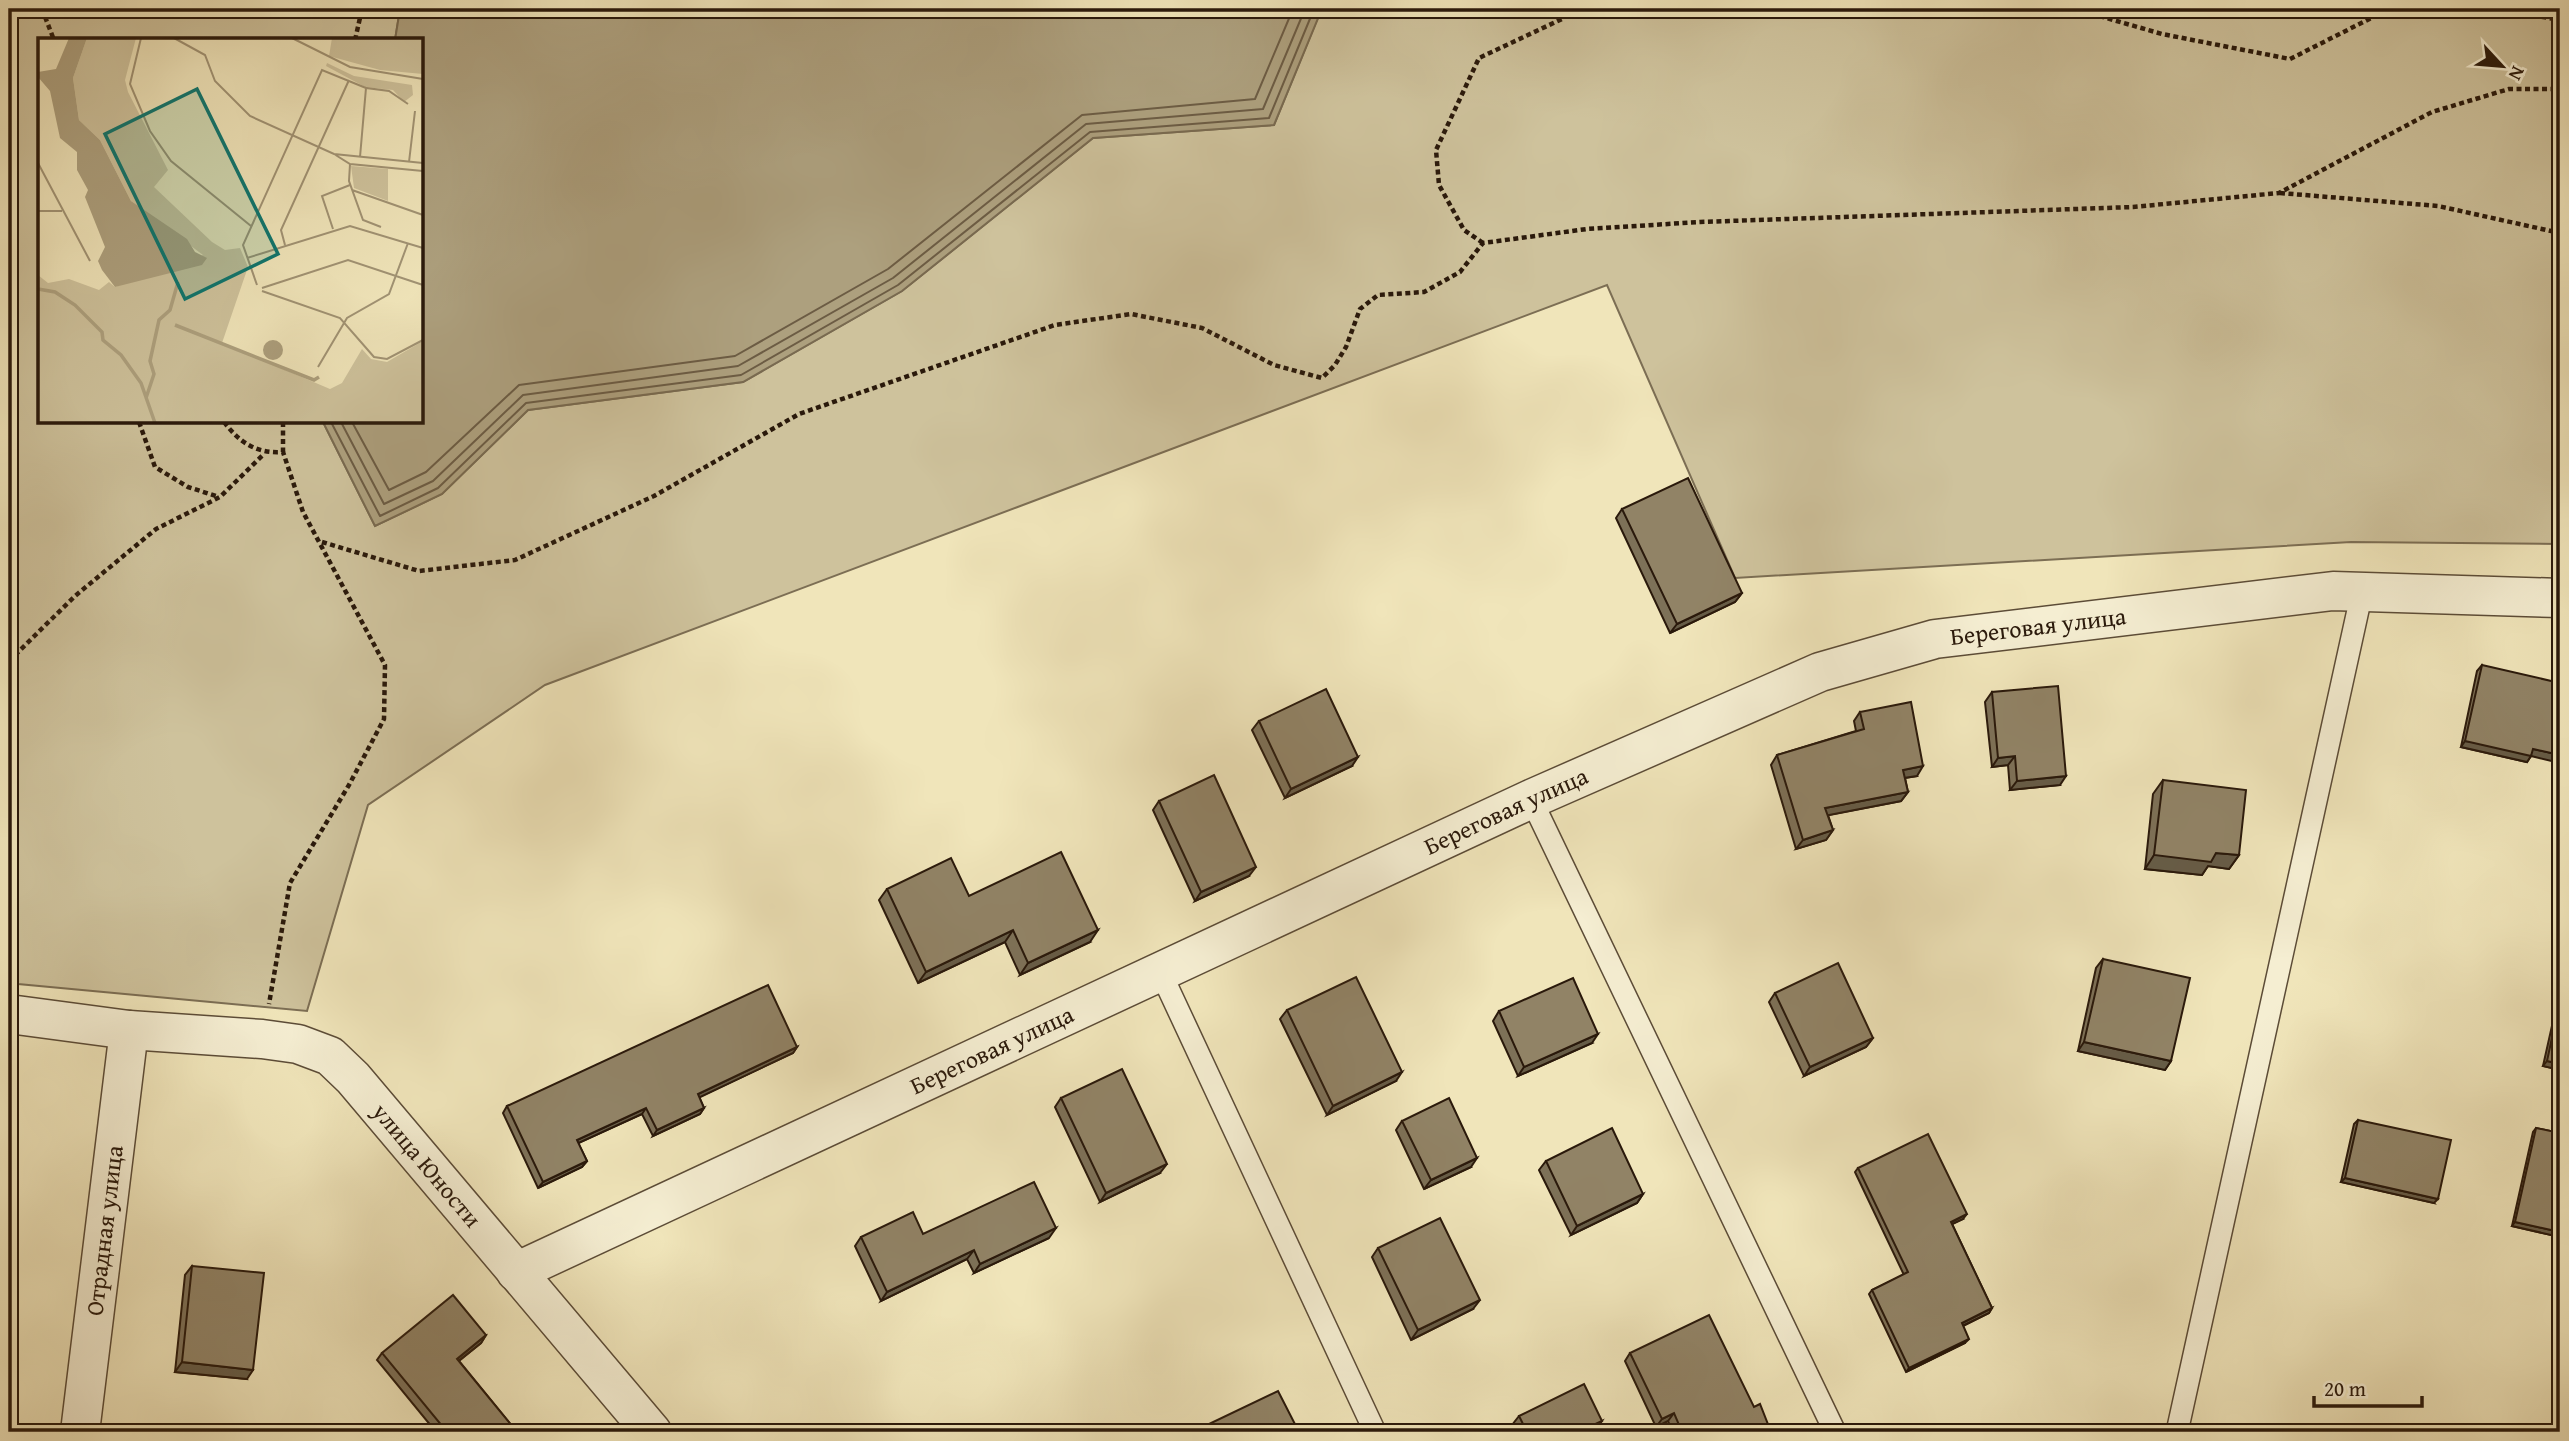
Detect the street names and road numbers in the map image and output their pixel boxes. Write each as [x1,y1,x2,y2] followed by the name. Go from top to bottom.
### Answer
[1948,598,2129,654] street label: Береговая улица
[1418,758,1594,864] street label: Береговая улица
[904,996,1080,1103] street label: Береговая улица
[364,1094,490,1235] street label: улица Юности
[76,1143,132,1318] street label: Отрадная улица

